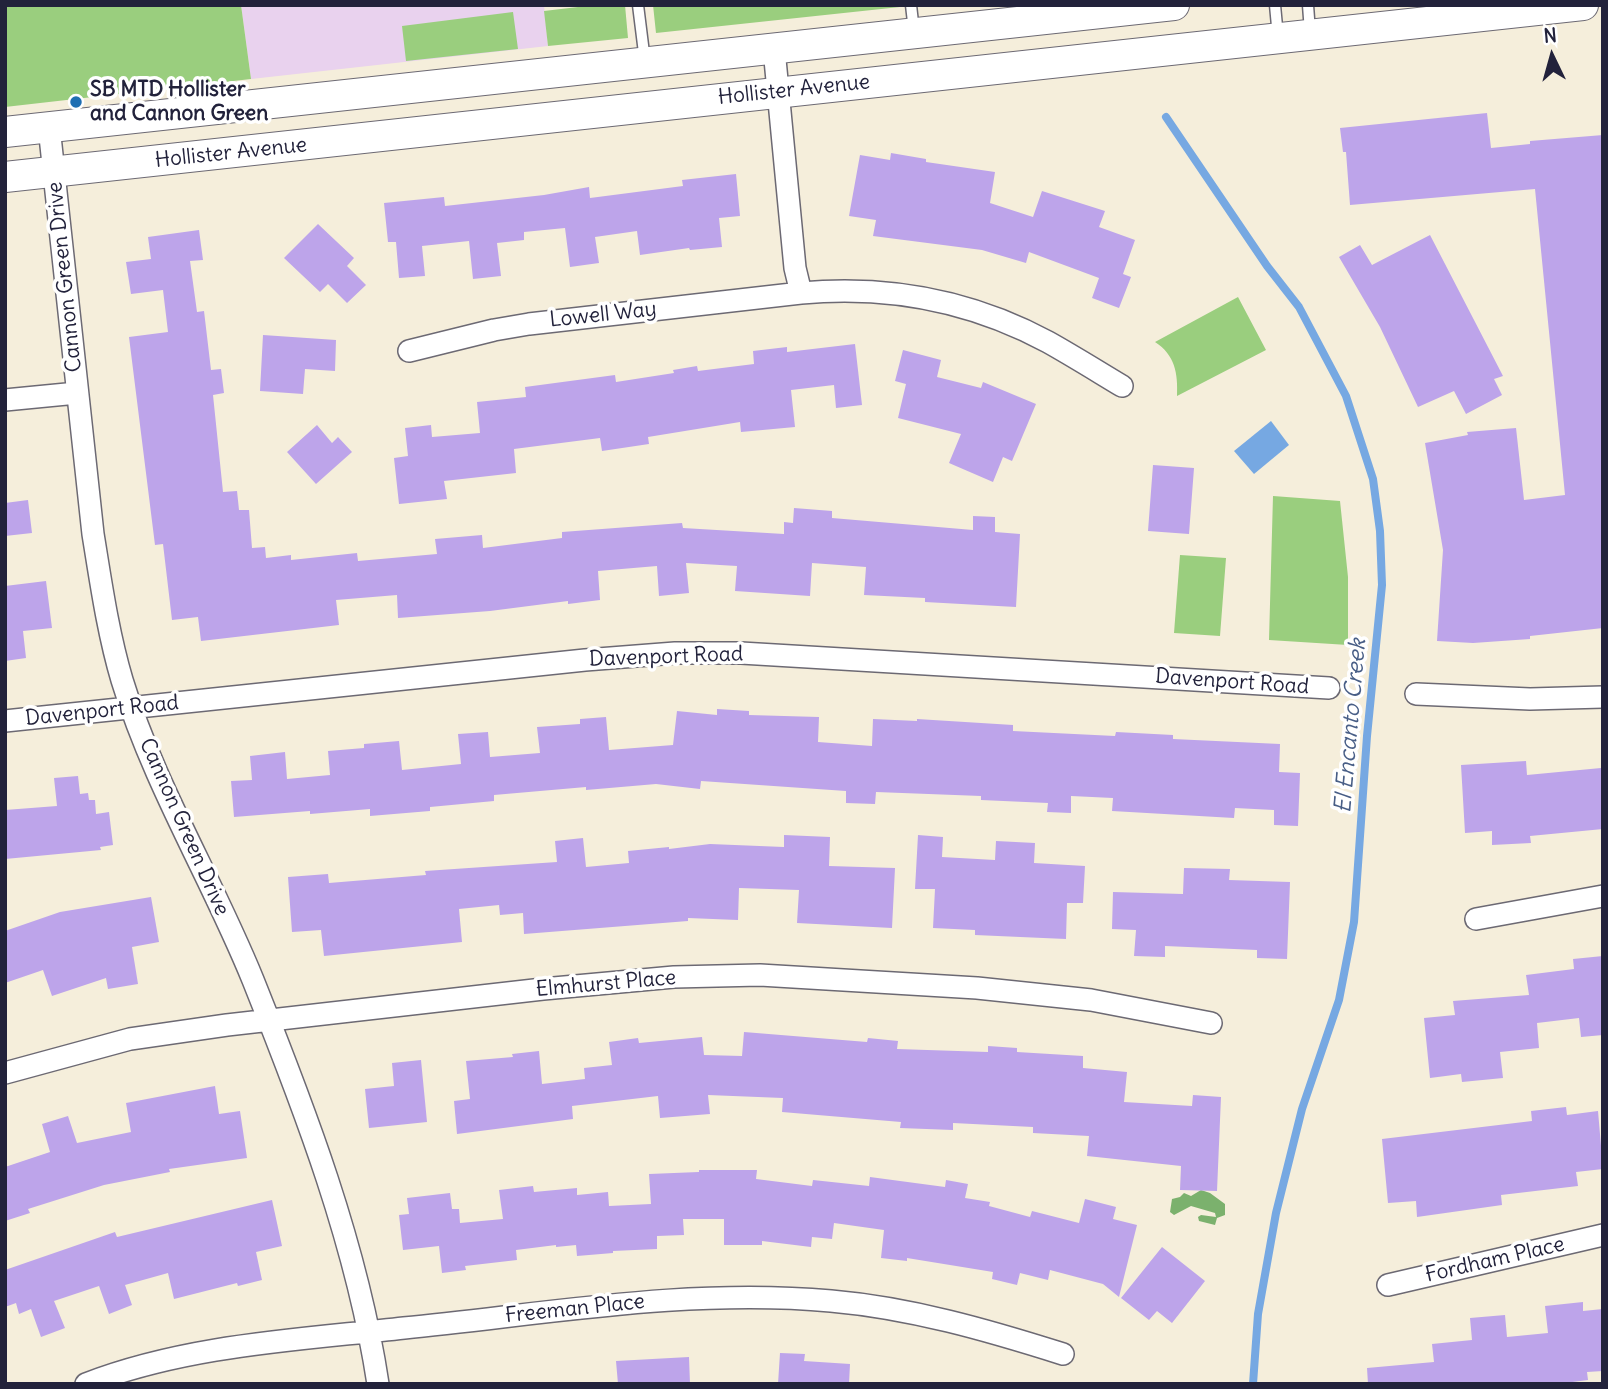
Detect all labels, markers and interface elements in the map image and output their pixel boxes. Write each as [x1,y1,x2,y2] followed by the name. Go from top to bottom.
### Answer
[1517,21,1587,91] north arrow
[1543,23,1558,48] text: N
[717,69,871,111] street label: Hollister Avenue
[90,77,268,127] place label: SB MTD Hollister and Cannon Green
[68,94,84,110] marker: SB MTD Hollister and Cannon Green
[154,132,308,174] street label: Hollister Avenue
[42,180,88,374] street label: Cannon Green Drive
[548,297,658,333] street label: Lowell Way
[1330,638,1372,814] water label: El Encanto Creek
[589,642,743,672] street label: Davenport Road
[1154,664,1310,700] street label: Davenport Road
[24,690,180,732] street label: Davenport Road
[134,734,234,920] street label: Cannon Green Drive
[535,965,677,1003] street label: Elmhurst Place
[1423,1232,1567,1288] street label: Fordham Place
[504,1289,646,1329] street label: Freeman Place

